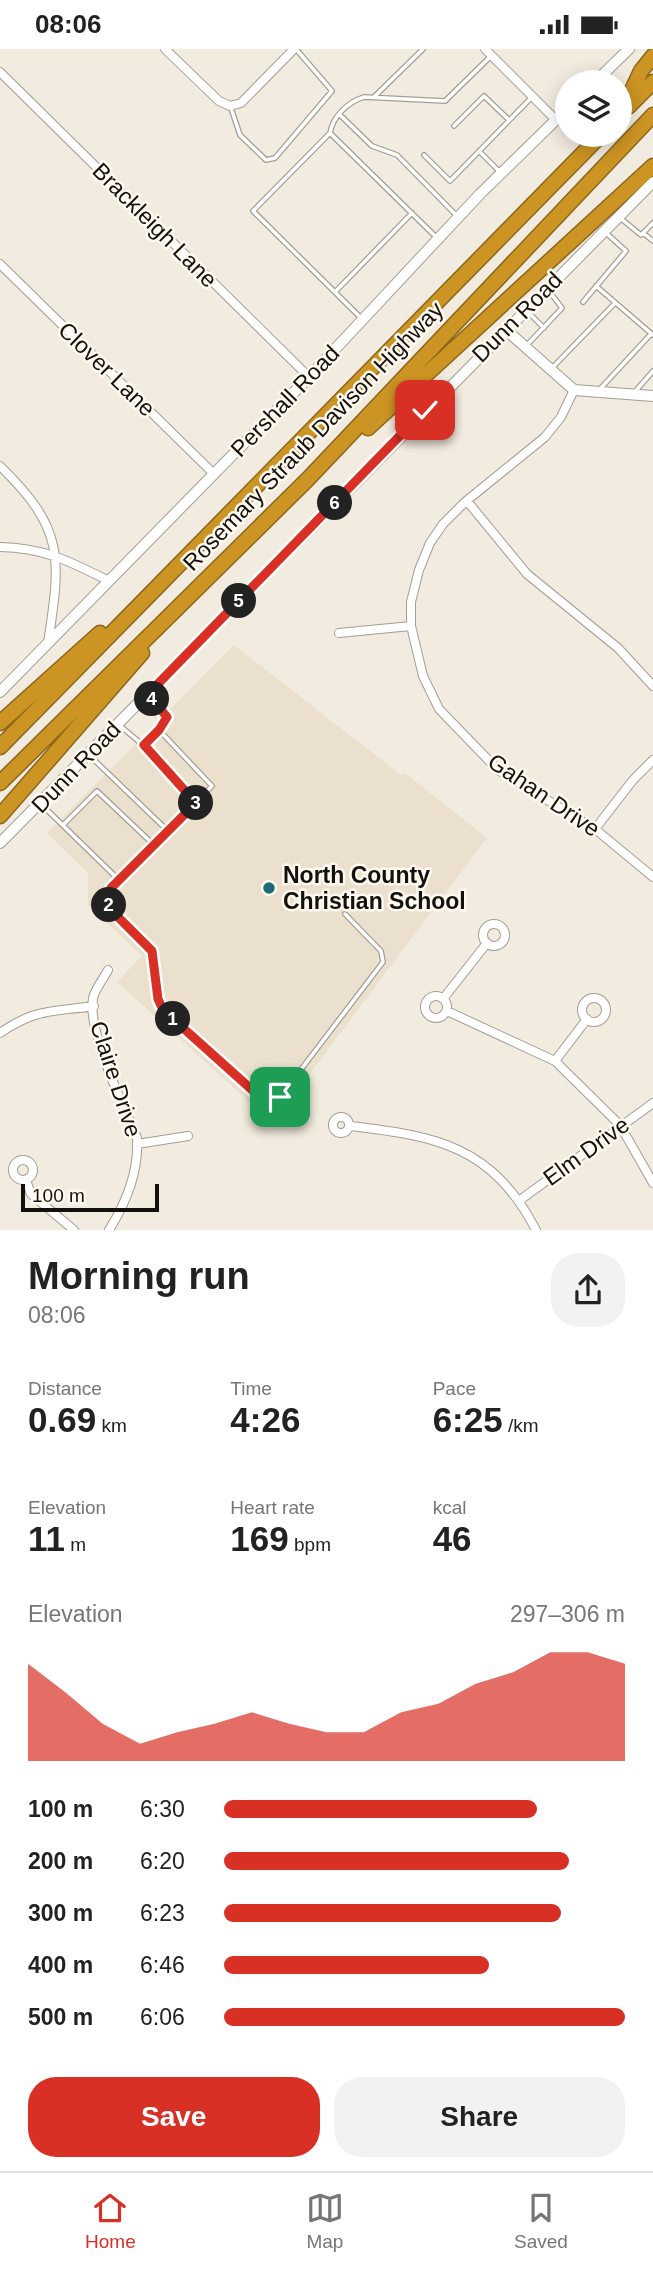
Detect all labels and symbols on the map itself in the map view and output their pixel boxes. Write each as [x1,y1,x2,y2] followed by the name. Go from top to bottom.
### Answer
[87,157,223,293] street label: Brackleigh Lane
[467,267,567,367] street label: Dunn Road
[178,296,449,576] street label: Rosemary Straub Davison Highway
[53,317,161,421] street label: Clover Lane
[225,340,345,462] street label: Pershall Road
[395,380,455,440] pin
[318,485,352,521] pin: 6
[222,583,256,619] pin: 5
[134,681,170,717] pin: 4
[26,716,126,818] street label: Dunn Road
[483,748,605,842] street label: Gahan Drive
[178,785,214,821] pin: 3
[283,862,466,914] place label: North County Christian School
[261,880,277,896] marker: North County Christian School
[92,887,126,923] pin: 2
[156,1002,190,1037] pin: 1
[85,1018,147,1140] street label: Claire Drive
[250,1067,310,1127] pin
[538,1111,634,1191] street label: Elm Drive
[21,1181,159,1212] scale bar

